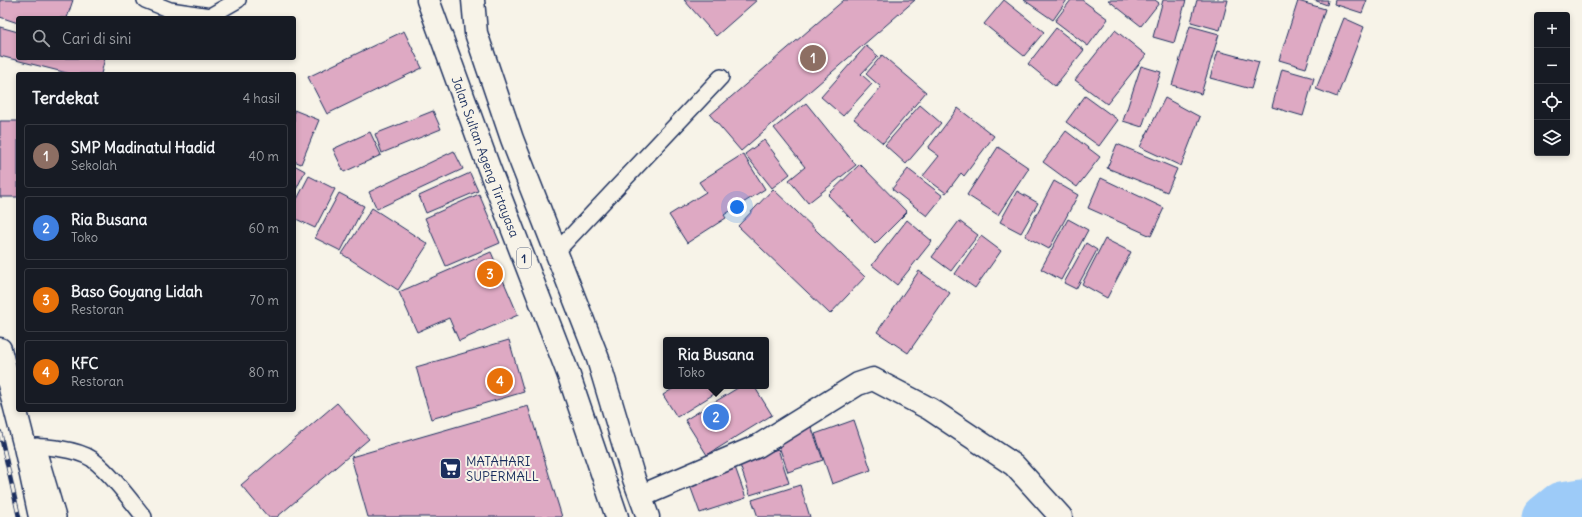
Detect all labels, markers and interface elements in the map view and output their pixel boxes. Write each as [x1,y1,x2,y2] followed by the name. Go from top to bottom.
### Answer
[1534,12,1570,156] map controls
[1534,12,1570,48] button: +
[16,16,296,60] search box
[30,27,52,49] icon: search
[62,29,131,48] text: Cari di sini
[800,43,826,73] pin: 1
[1534,48,1570,84] button: −
[448,74,523,240] street label: Jalan Sultan Ageng Tirtayasa
[1534,84,1570,120] button: locate
[32,87,99,109] text: Terdekat
[243,90,280,107] text: 4 hasil
[1534,120,1570,156] button: layers
[71,138,215,157] text: SMP Madinatul Hadid
[43,148,49,165] text: 1
[248,148,279,165] text: 40 m
[71,157,117,174] text: Sekolah
[727,197,747,217] your location
[71,210,147,229] text: Ria Busana
[42,220,50,237] text: 2
[248,220,279,237] text: 60 m
[71,229,98,246] text: Toko
[517,248,531,268] road number: 1
[477,259,503,289] pin: 3
[71,282,203,301] text: Baso Goyang Lidah
[42,292,50,309] text: 3
[250,292,279,309] text: 70 m
[71,301,124,318] text: Restoran
[663,337,769,389] popup
[678,345,754,364] text: Ria Busana
[71,354,98,373] text: KFC
[42,364,50,381] text: 4
[248,364,279,381] text: 80 m
[678,364,705,381] text: Toko
[487,366,513,396] pin: 4
[71,373,124,390] text: Restoran
[703,402,729,432] pin: 2
[466,453,539,485] place label: MATAHARI SUPERMALL
[437,455,463,481] supermarket icon: MATAHARI SUPERMALL

